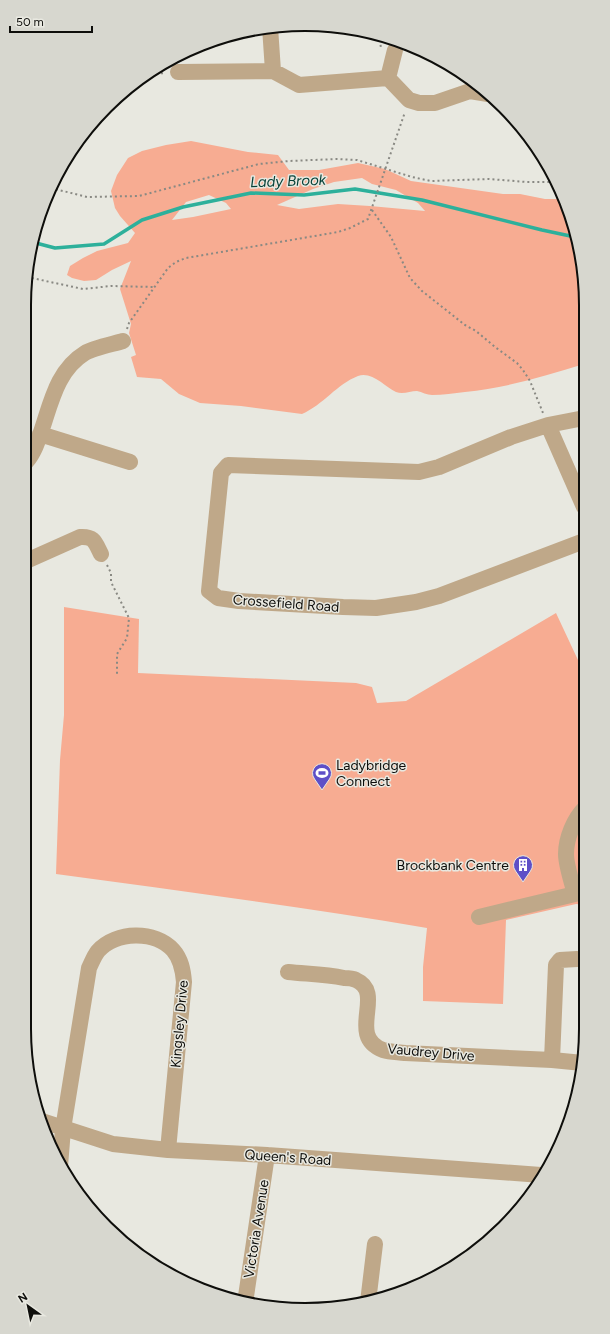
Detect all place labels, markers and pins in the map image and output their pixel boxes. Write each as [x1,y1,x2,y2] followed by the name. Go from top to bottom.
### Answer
[336,757,407,790] place label: Ladybridge Connect
[311,762,333,790] sports icon: Ladybridge Connect
[512,854,534,882] building icon: Brockbank Centre
[397,857,509,874] place label: Brockbank Centre

